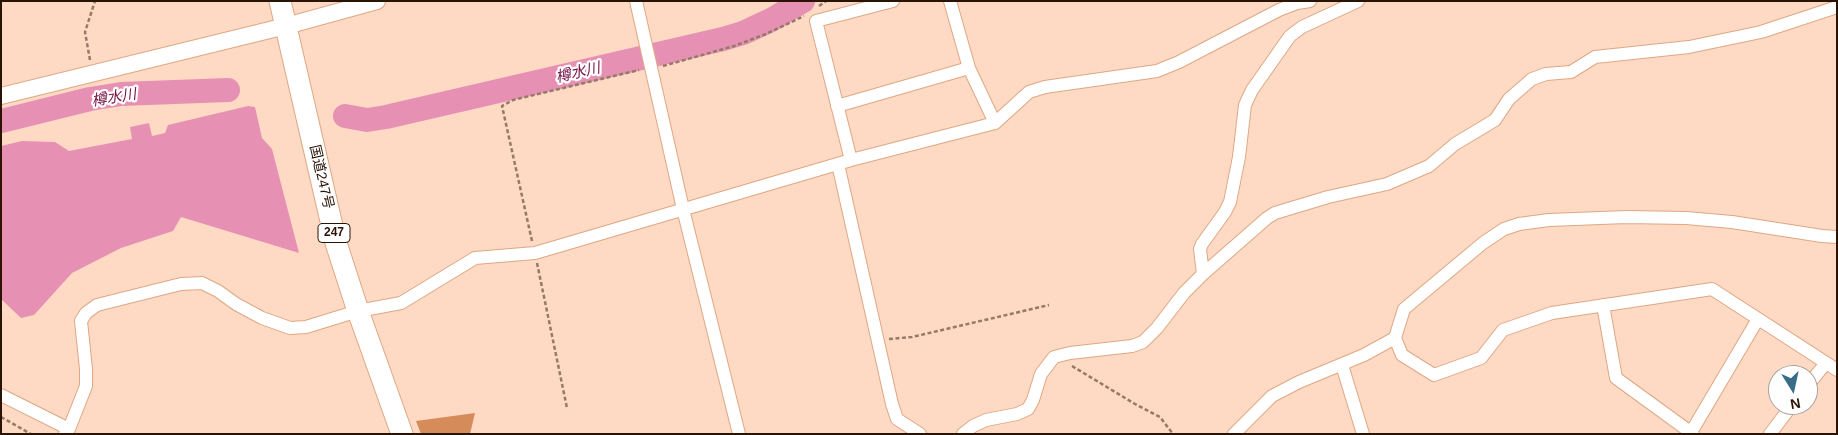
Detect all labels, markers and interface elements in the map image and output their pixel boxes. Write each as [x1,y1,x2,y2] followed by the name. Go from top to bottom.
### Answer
[554,59,602,87] water label: 樽水川
[90,86,138,110] water label: 樽水川
[305,143,337,211] street label: 国道247号
[318,224,350,242] road number: 247
[1768,365,1818,415] north arrow
[1789,395,1802,413] text: N

